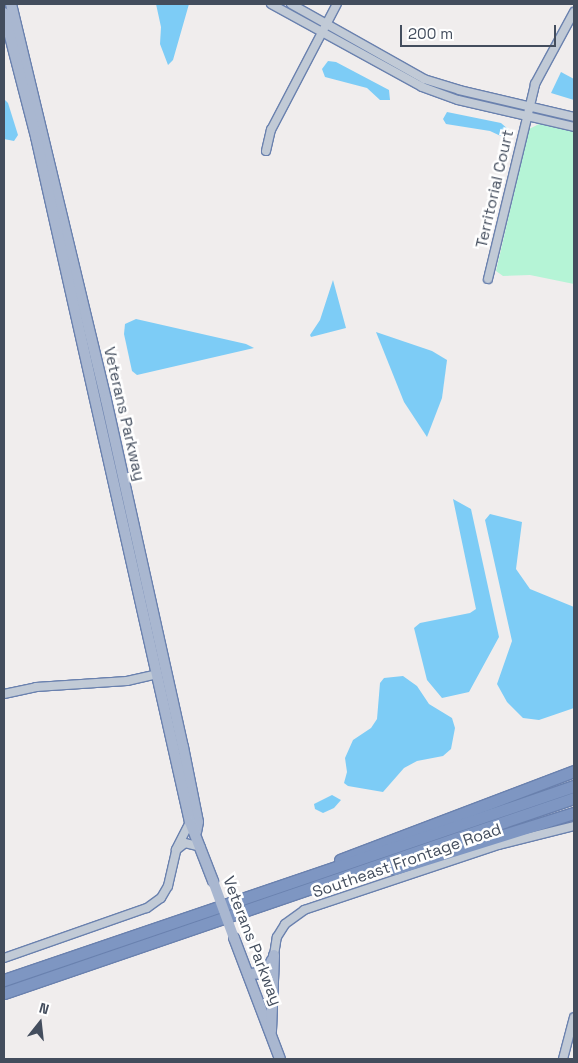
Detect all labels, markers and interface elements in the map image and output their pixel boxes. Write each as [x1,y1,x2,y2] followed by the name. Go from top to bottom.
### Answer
[403,15,559,47] scale bar
[408,24,453,43] text: 200 m
[472,128,518,250] street label: Territorial Court
[99,345,149,483] street label: Veterans Parkway
[310,820,504,902] street label: Southeast Frontage Road
[218,874,286,1008] street label: Veterans Parkway
[15,998,65,1048] north arrow
[37,999,51,1019] text: N

